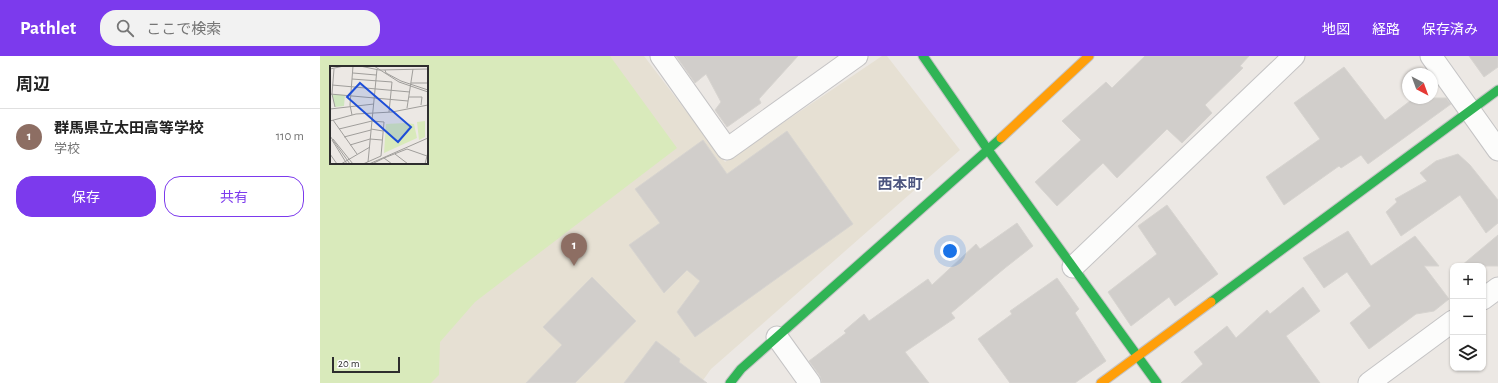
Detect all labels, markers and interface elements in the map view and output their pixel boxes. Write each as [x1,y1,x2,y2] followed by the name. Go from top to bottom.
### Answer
[100,10,380,46] search box
[114,17,136,39] icon: search
[20,19,76,38] text: Pathlet
[146,22,221,37] text: ここで検索
[1322,23,1350,37] text: 地図
[1372,23,1400,37] text: 経路
[1422,23,1478,37] text: 保存済み
[330,66,428,164] inset map
[1402,68,1438,104] north arrow
[16,76,50,93] text: 周辺
[54,121,204,136] text: 群馬県立太田高等学校
[27,130,31,143] text: 1
[276,130,304,143] text: 110 m
[54,143,80,156] text: 学校
[16,176,156,217] button: 保存
[164,176,304,217] button: 共有
[877,176,923,192] district label: 西本町
[561,233,587,266] pin: 1
[940,241,960,261] your location
[1450,263,1486,371] map controls
[1450,263,1486,299] button: +
[1450,299,1486,335] button: −
[1450,335,1486,371] button: layers
[332,355,400,374] scale bar
[338,358,359,369] text: 20 m

